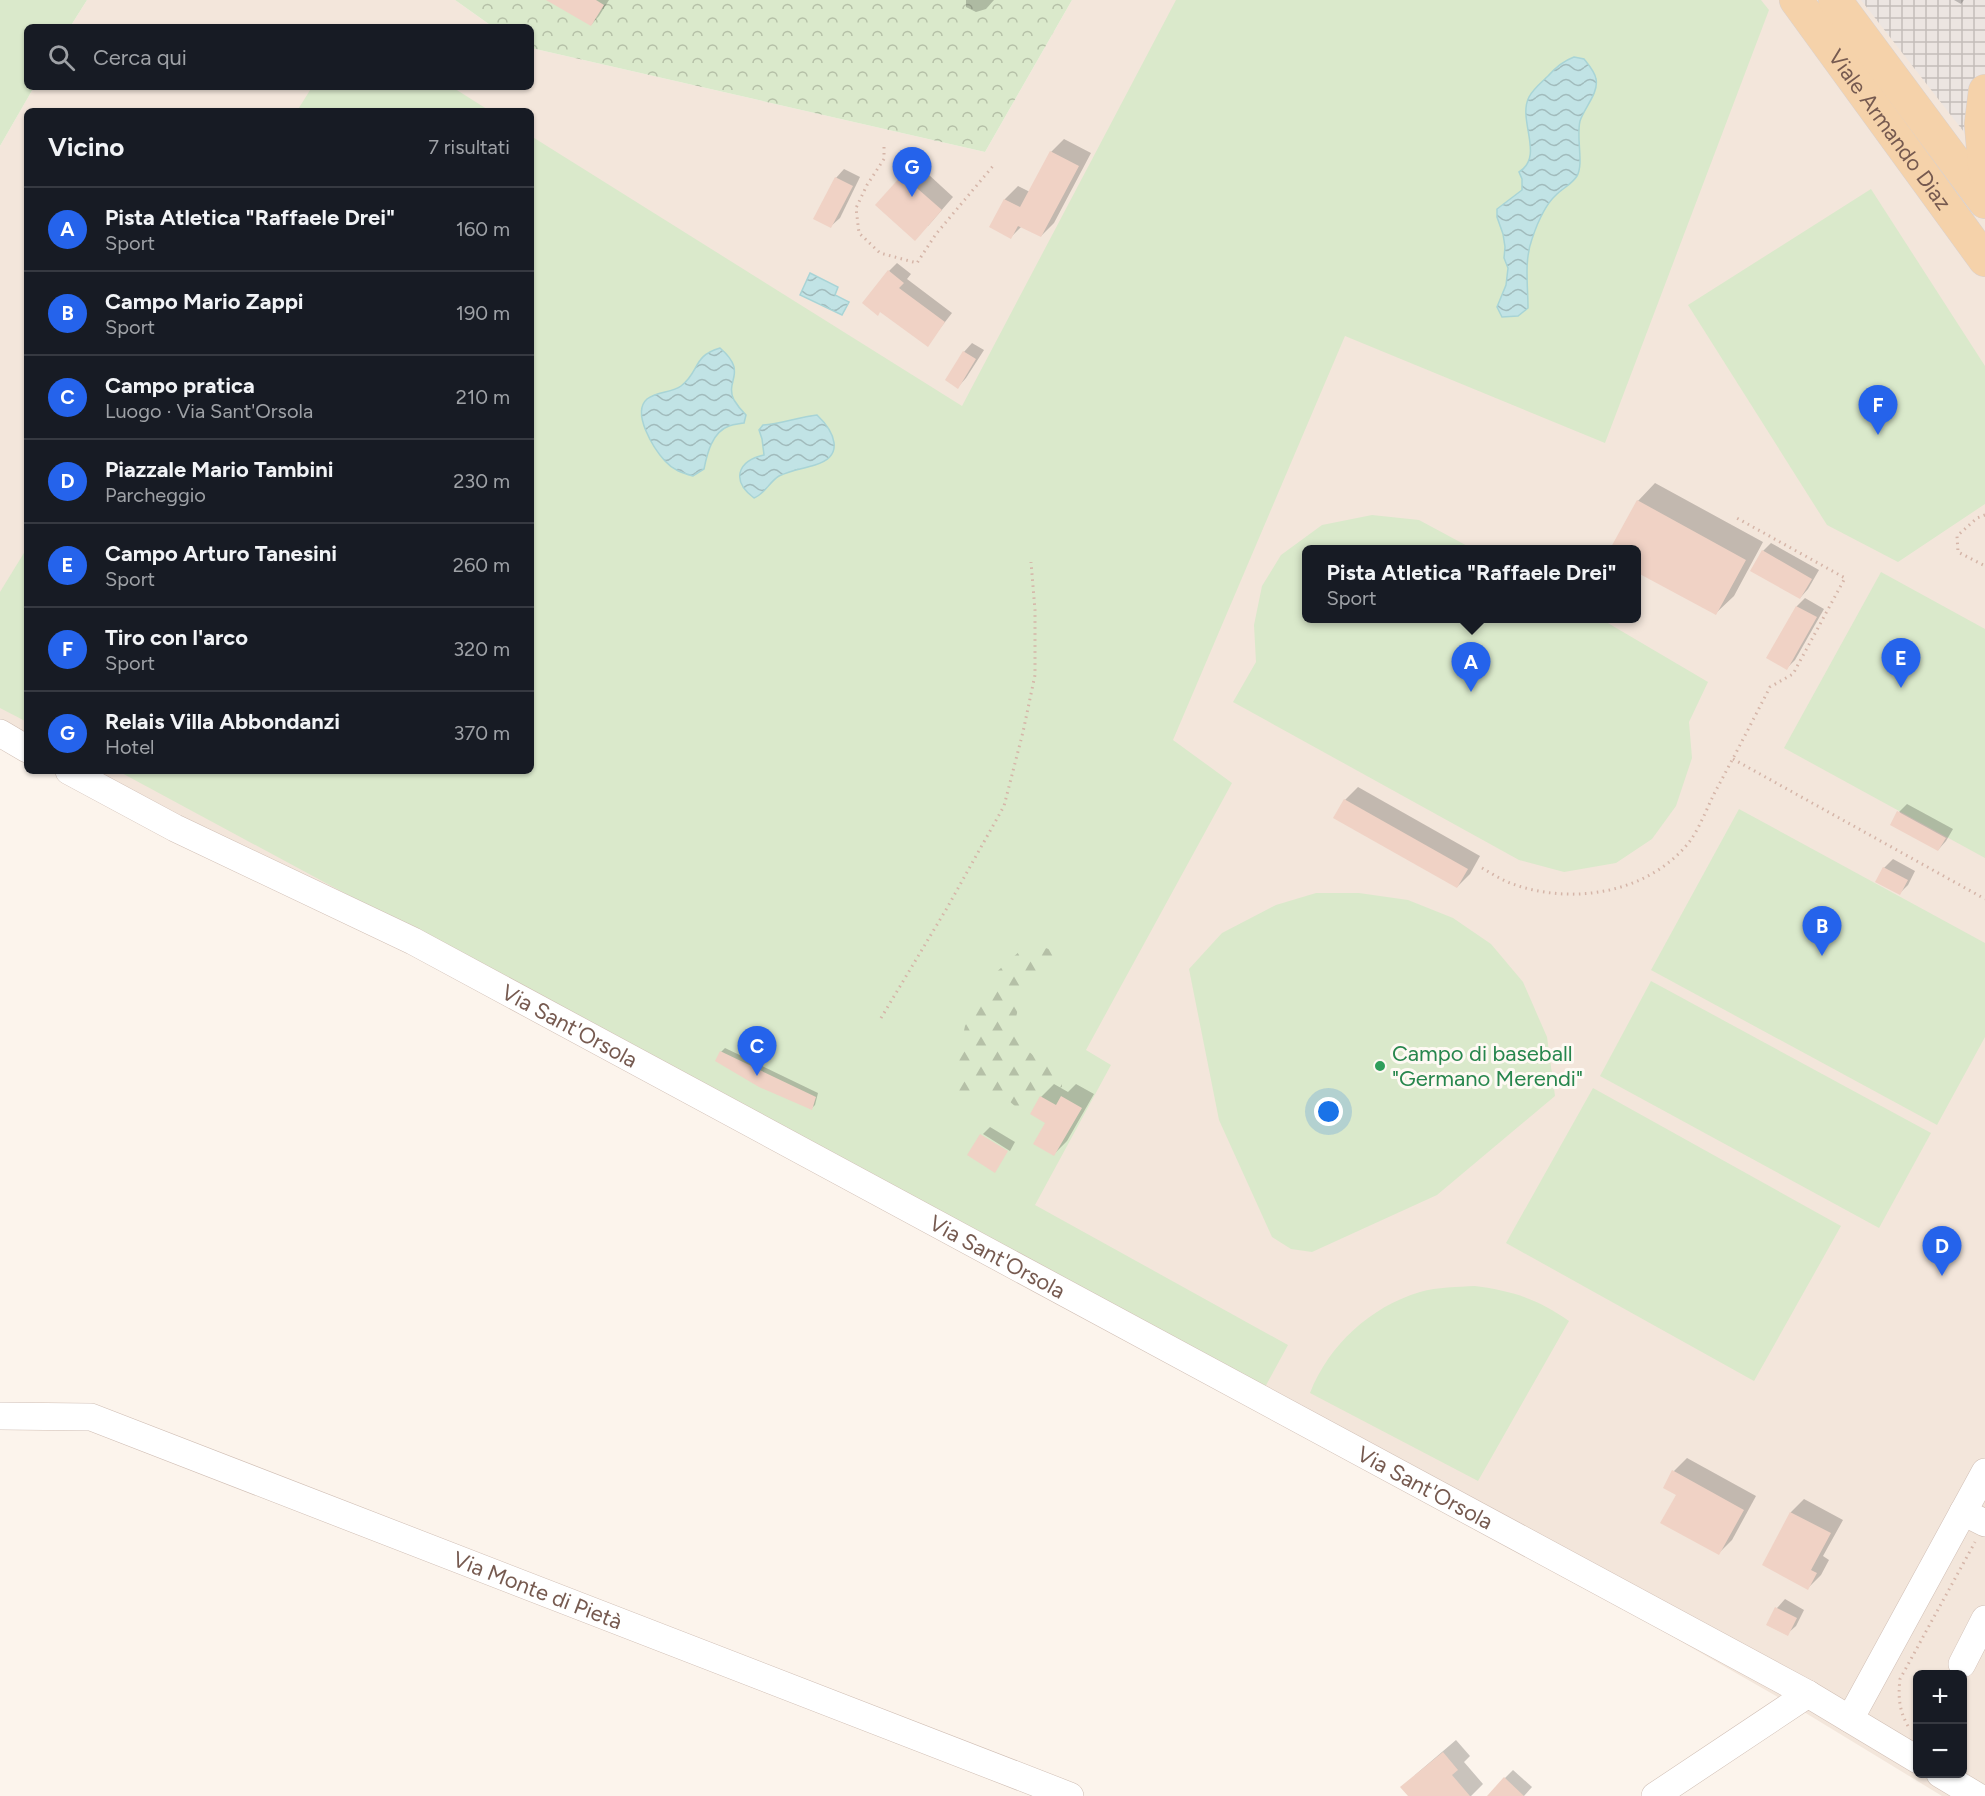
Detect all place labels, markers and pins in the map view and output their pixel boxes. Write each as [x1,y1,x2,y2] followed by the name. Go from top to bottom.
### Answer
[892,148,932,197] pin: G
[1858,386,1898,435] pin: F
[1882,638,1920,688] pin: E
[1452,642,1490,692] pin: A
[1802,906,1842,956] pin: B
[738,1026,777,1076] pin: C
[1392,1040,1583,1092] place label: Campo di baseball "Germano Merendi"
[1373,1059,1387,1073] marker: Campo di baseball "Germano Merendi"
[1922,1226,1962,1276] pin: D

